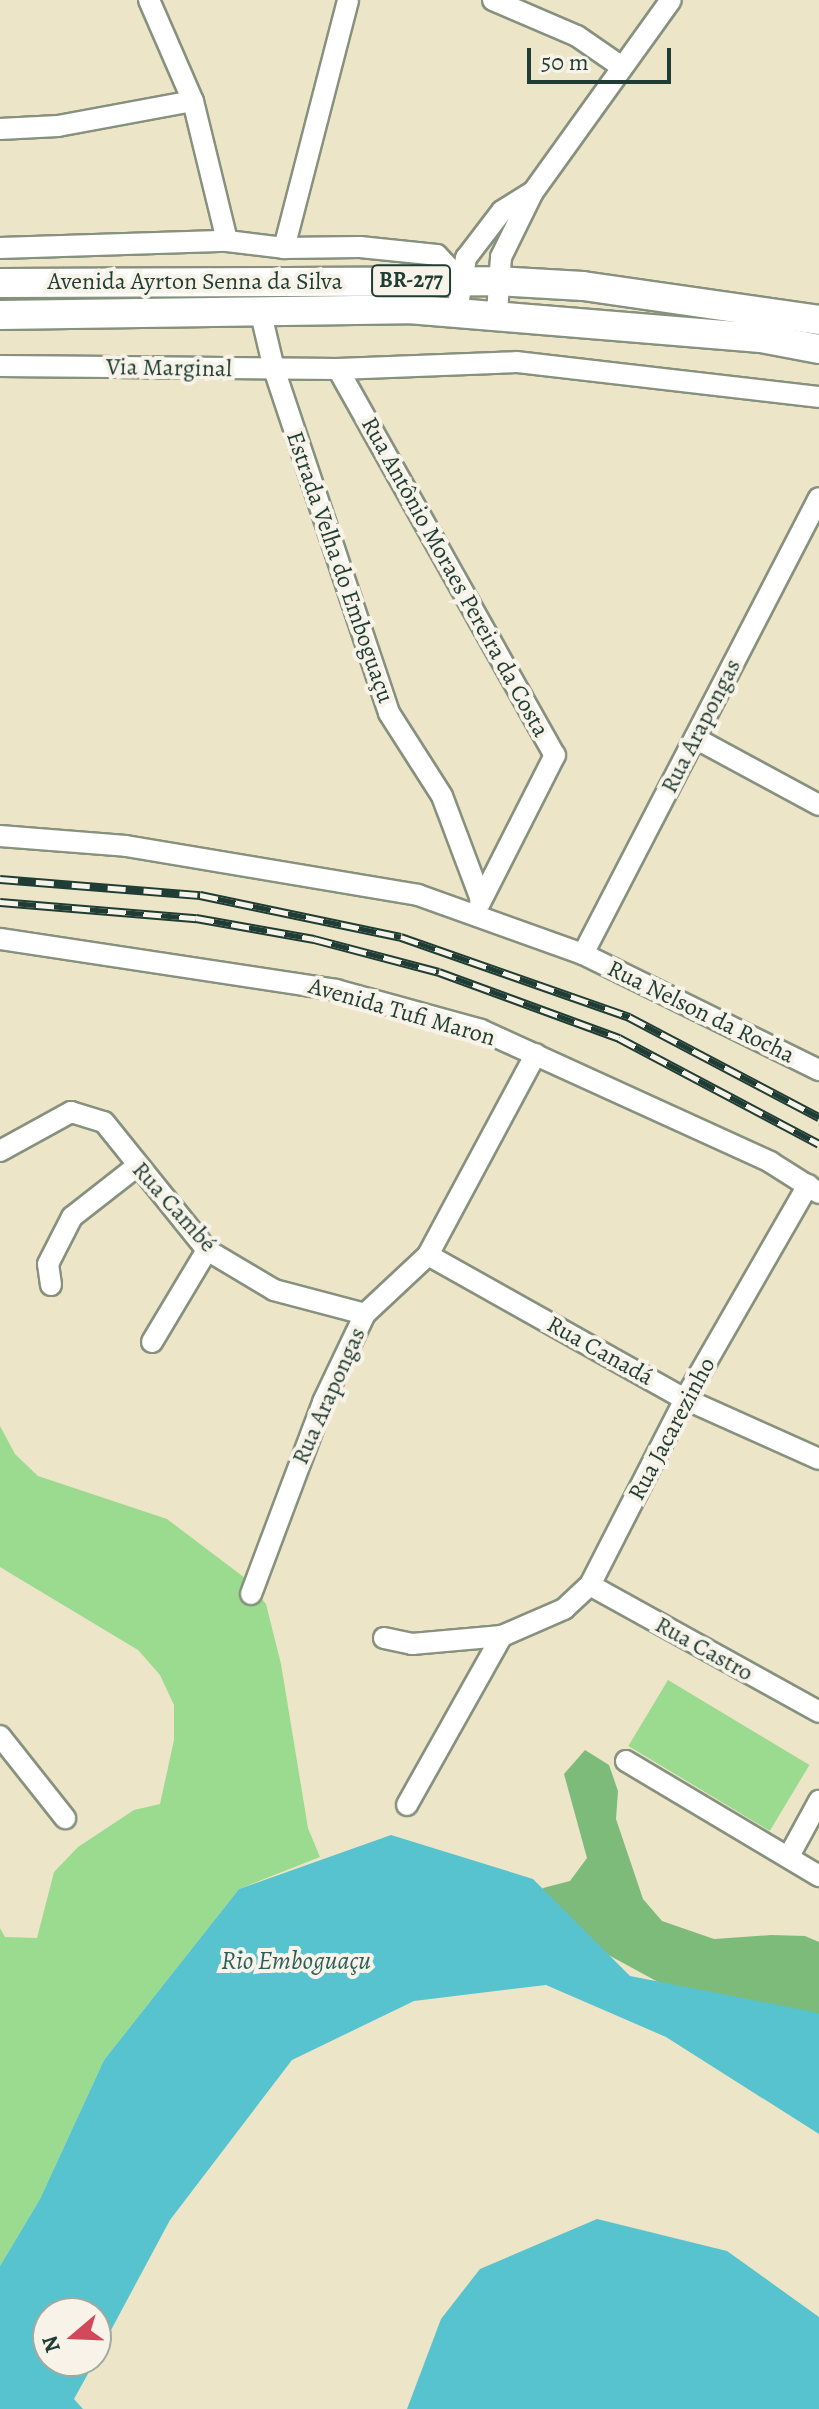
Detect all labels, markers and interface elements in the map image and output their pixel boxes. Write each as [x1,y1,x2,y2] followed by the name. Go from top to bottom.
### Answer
[531,32,675,82] scale bar
[541,46,589,78] text: 50 m
[371,263,451,299] road number: BR-277
[47,268,343,296] street label: Avenida Ayrton Senna da Silva
[106,353,232,383] street label: Via Marginal
[355,412,555,742] street label: Rua Antônio Moraes Pereira da Costa
[280,427,400,707] street label: Estrada Velha do Emboguaçu
[655,654,747,798] street label: Rua Arapongas
[603,954,799,1070] street label: Rua Nelson da Rocha
[305,972,499,1052] street label: Avenida Tufi Maron
[126,1156,222,1258] street label: Rua Cambé
[542,1310,658,1392] street label: Rua Canadá
[286,1323,372,1469] street label: Rua Arapongas
[622,1353,722,1505] street label: Rua Jacarezinho
[650,1610,758,1688] street label: Rua Castro
[221,1945,371,1977] water label: Rio Emboguaçu
[32,2297,112,2377] north arrow
[34,2332,68,2357] text: N

